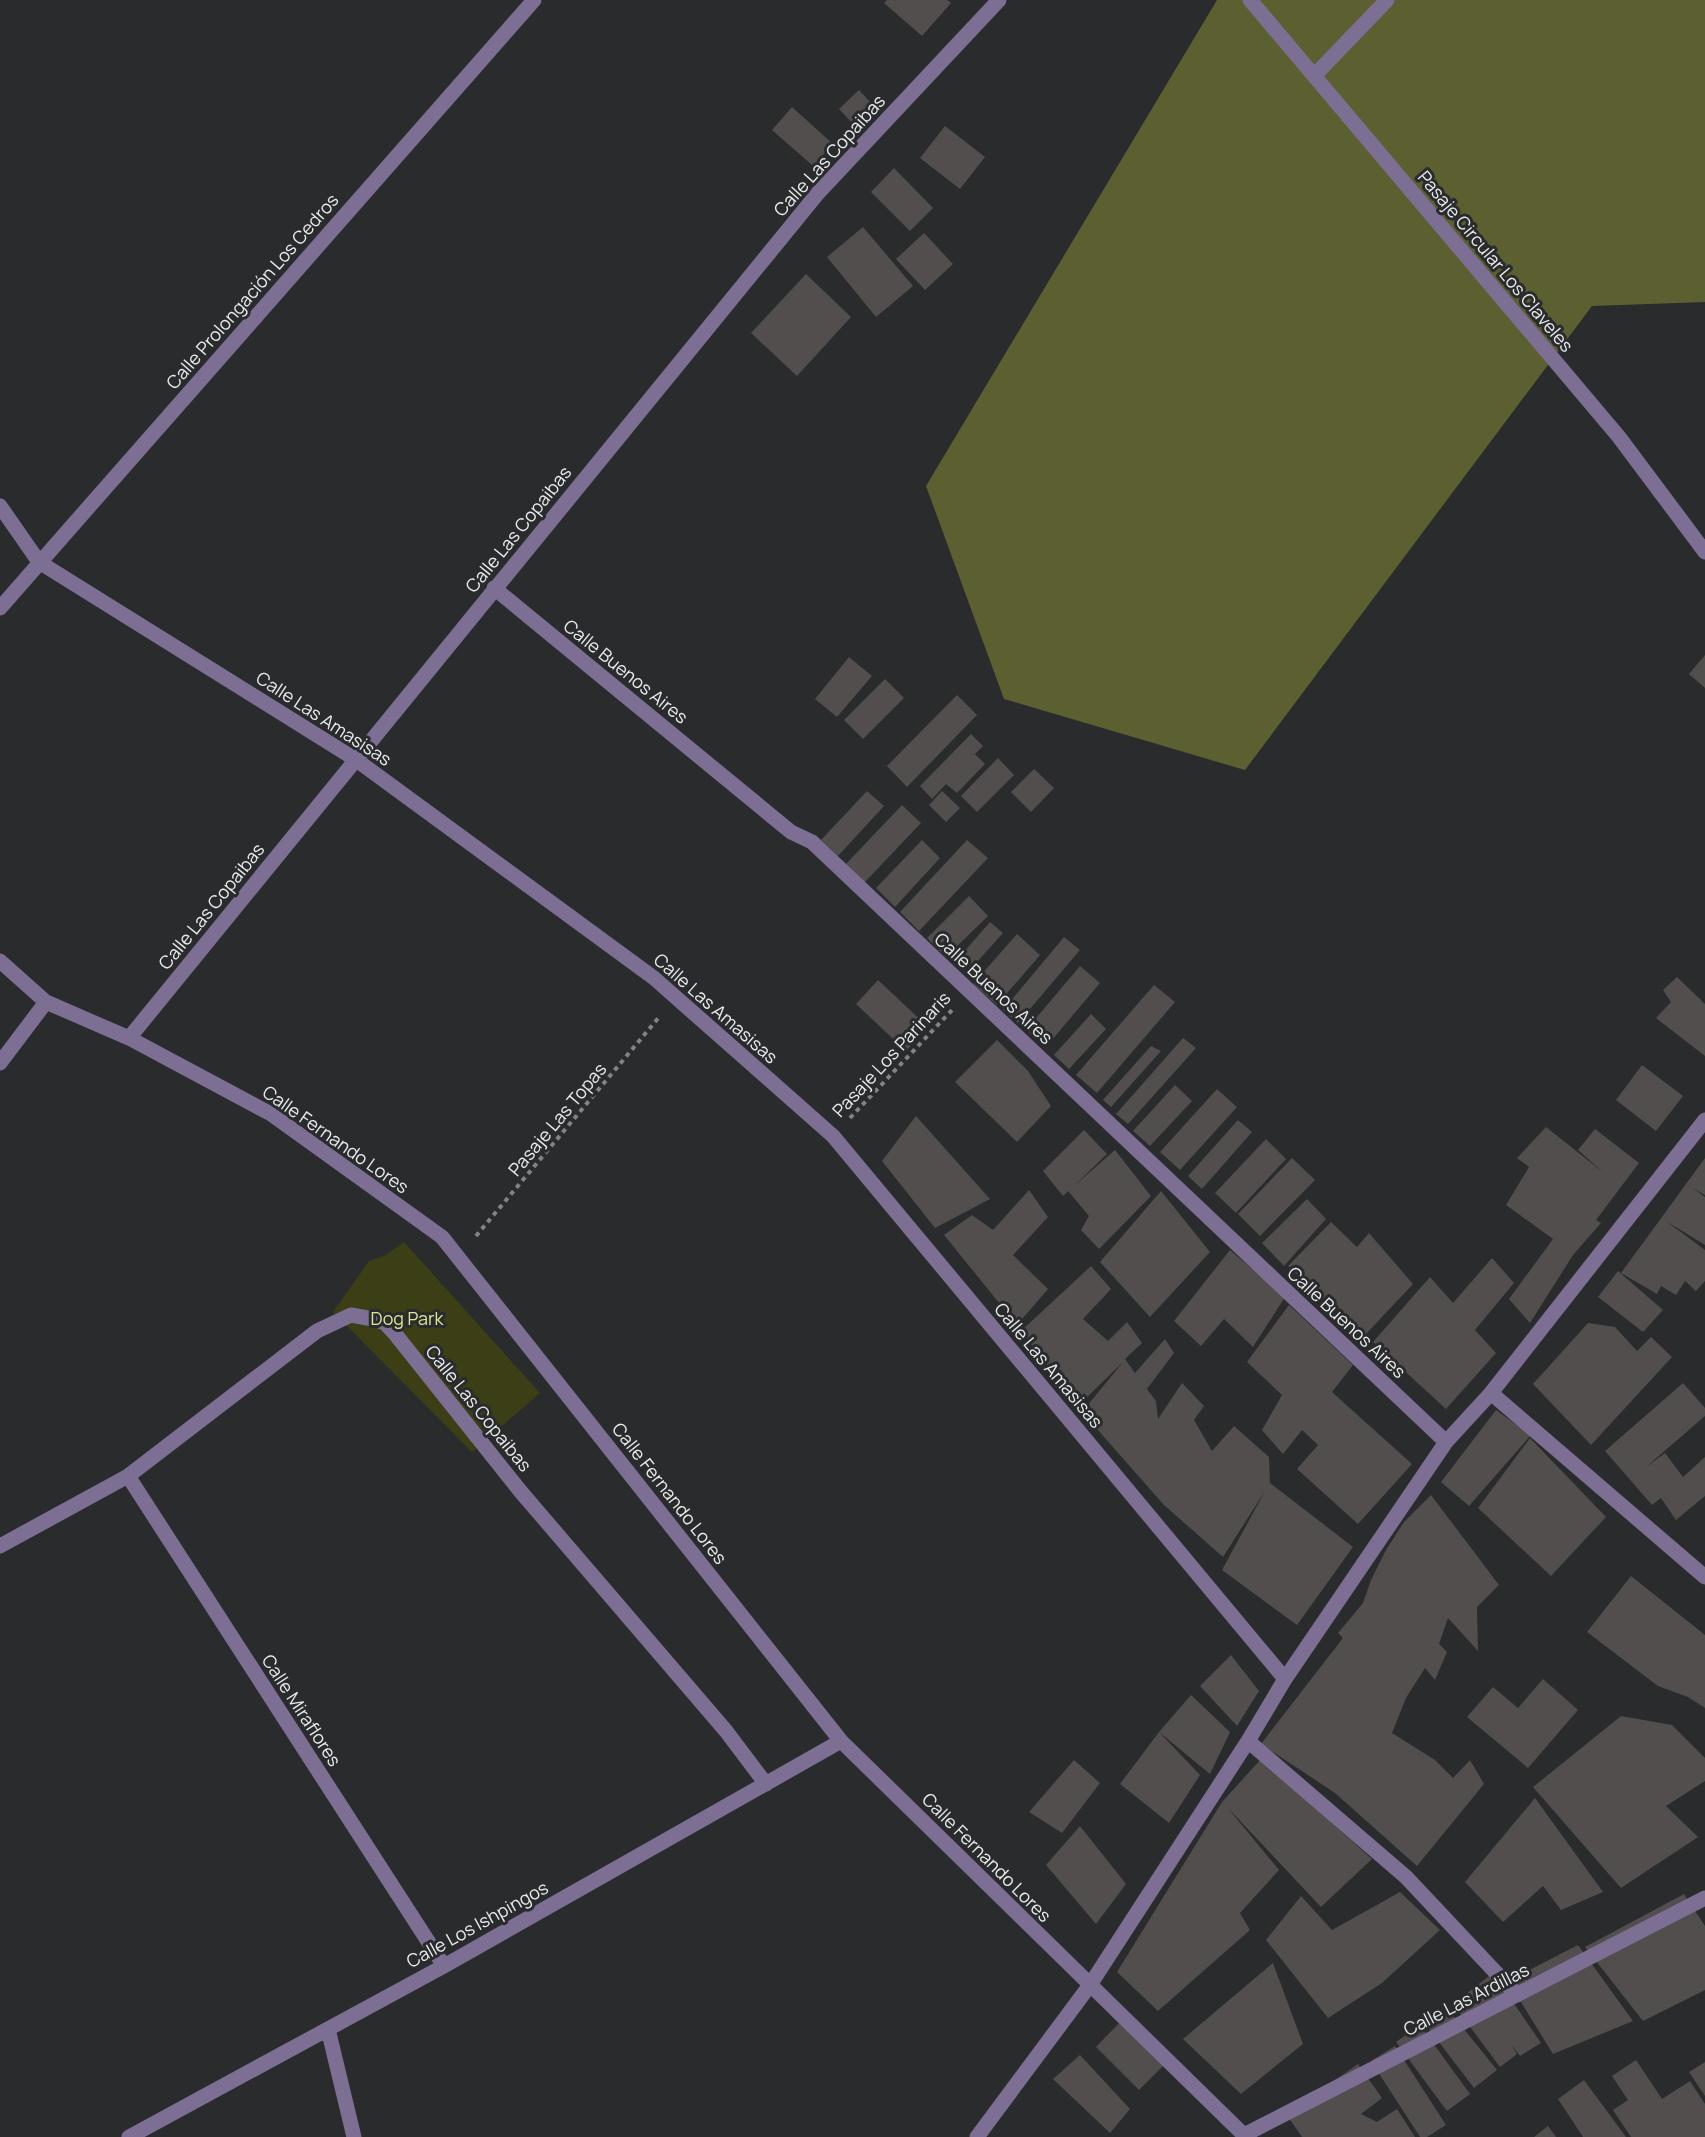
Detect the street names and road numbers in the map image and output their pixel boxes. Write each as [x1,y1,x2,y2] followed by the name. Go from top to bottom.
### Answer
[768,89,890,221] street label: Calle Las Copaibas
[1413,165,1579,357] street label: Pasaje Circular Los Claveles
[160,188,344,394] street label: Calle Prolongación Los Cedros
[460,461,576,597] street label: Calle Las Copaibas
[559,613,693,729] street label: Calle Buenos Aires
[252,665,396,771] street label: Calle Las Amasisas
[153,838,269,974] street label: Calle Las Copaibas
[930,927,1058,1049] street label: Calle Buenos Aires
[649,947,783,1069] street label: Calle Las Amasisas
[827,986,955,1122] street label: Pasaje Los Parinaris
[503,1057,611,1181] street label: Pasaje Las Topas
[258,1079,414,1199] street label: Calle Fernando Lores
[1283,1261,1411,1383] street label: Calle Buenos Aires
[989,1297,1109,1433] street label: Calle Las Amasisas
[421,1340,537,1476] street label: Calle Las Copaibas
[607,1417,733,1569] street label: Calle Fernando Lores
[257,1649,347,1771] street label: Calle Miraflores
[917,1787,1057,1927] street label: Calle Fernando Lores
[402,1875,552,1973] street label: Calle Los Ishpingos
[1399,1957,1533,2041] street label: Calle Las Ardillas

